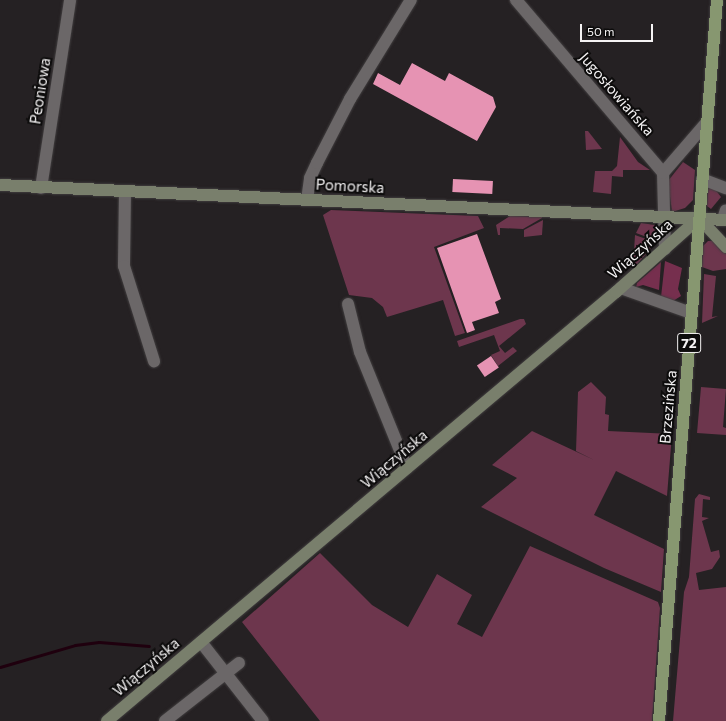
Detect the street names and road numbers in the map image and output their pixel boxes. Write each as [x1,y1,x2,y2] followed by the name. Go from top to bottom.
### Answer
[576,49,658,139] street label: Jugosłowiańska
[26,57,54,125] street label: Peoniowa
[315,175,385,197] street label: Pomorska
[604,215,676,283] street label: Wiączyńska
[677,331,701,355] road number: 72
[656,369,680,445] street label: Brzezińska
[357,426,431,492] street label: Wiączyńska
[109,634,183,700] street label: Wiączyńska

